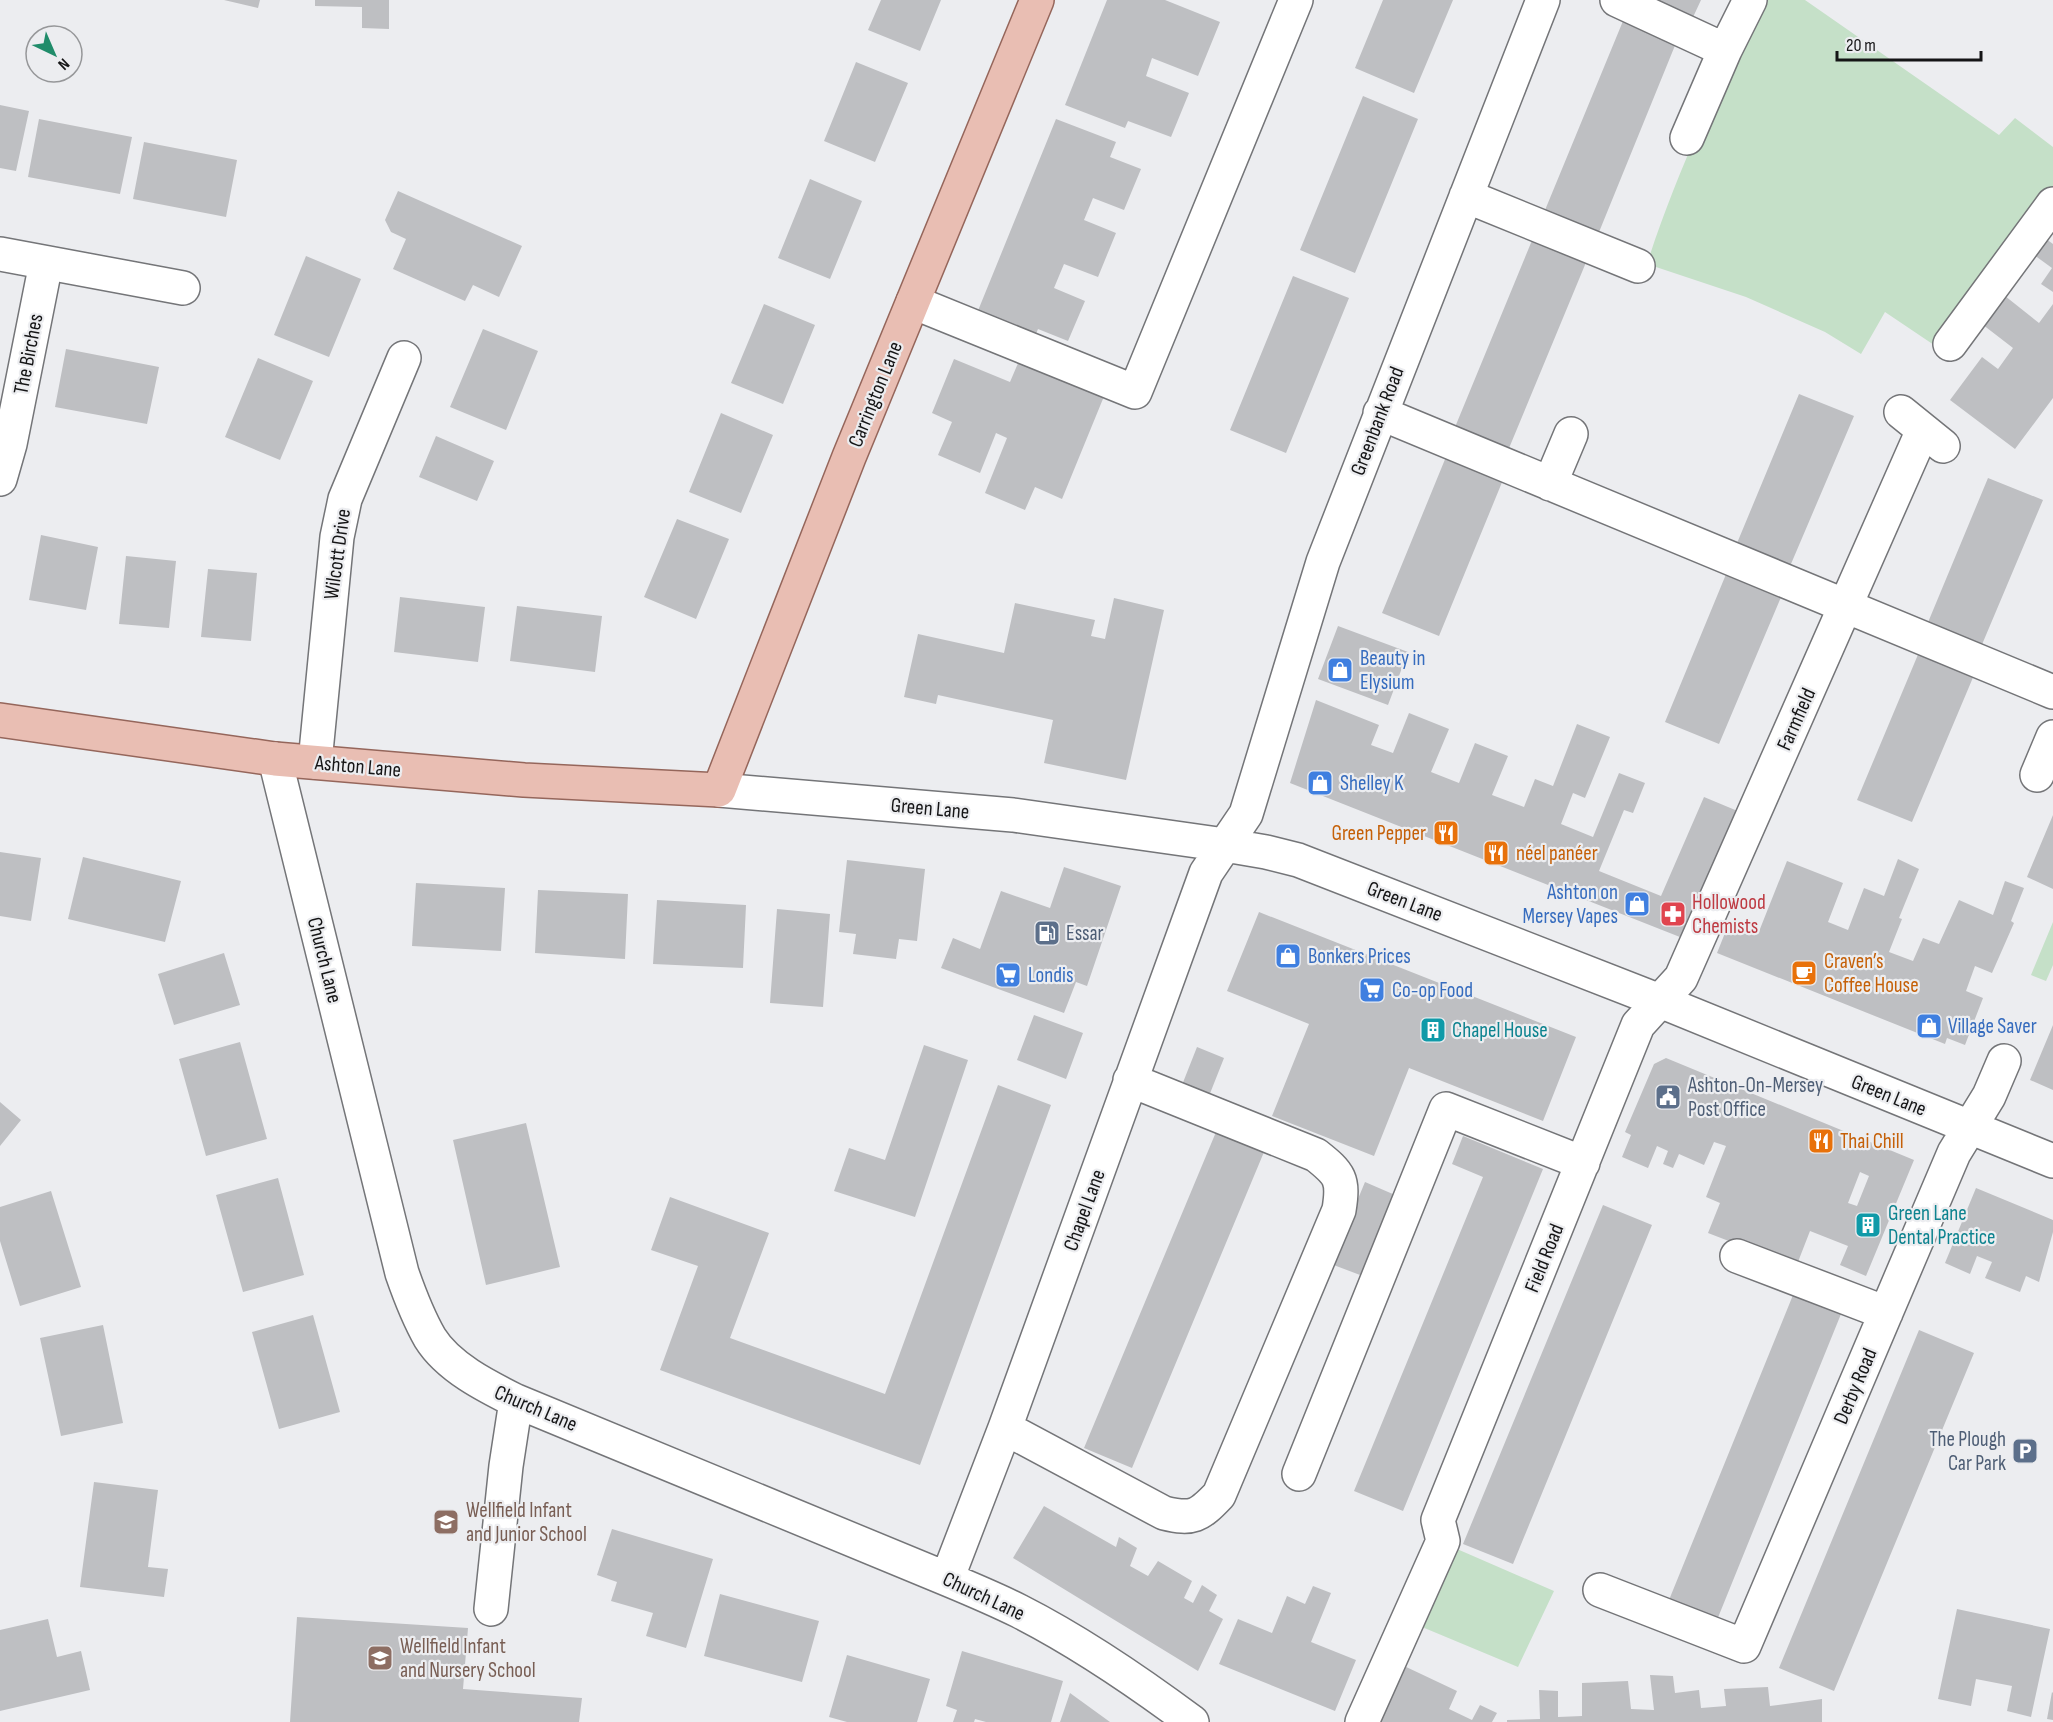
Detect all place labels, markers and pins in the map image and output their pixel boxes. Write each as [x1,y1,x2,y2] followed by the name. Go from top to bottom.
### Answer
[1360,646,1425,695] place label: Beauty in Elysium
[1325,655,1355,685] shop icon: Beauty in Elysium
[1305,768,1335,798] shop icon: Shelley K
[1340,771,1404,796] place label: Shelley K
[1431,818,1461,848] restaurant icon: Green Pepper
[1331,821,1426,846] place label: Green Pepper
[1481,838,1511,868] restaurant icon: néel panéer
[1516,841,1598,866] place label: néel panéer
[1523,880,1618,929] place label: Ashton on Mersey Vapes
[1622,889,1652,919] shop icon: Ashton on Mersey Vapes
[1692,890,1766,939] place label: Hollowood Chemists
[1658,899,1688,929] pharmacy icon: Hollowood Chemists
[1032,918,1062,948] fuel station icon: Essar
[1066,921,1104,946] place label: Essar
[1273,941,1303,971] shop icon: Bonkers Prices
[1308,944,1411,969] place label: Bonkers Prices
[1824,949,1919,998] place label: Craven’s Coffee House
[1789,958,1819,988] cafe icon: Craven’s Coffee House
[993,960,1023,990] supermarket icon: Londis
[1028,963,1073,988] place label: Londis
[1357,975,1387,1005] supermarket icon: Co-op Food
[1392,978,1473,1003] place label: Co-op Food
[1914,1011,1944,1041] shop icon: Village Saver
[1948,1014,2037,1039] place label: Village Saver
[1418,1015,1448,1045] building icon: Chapel House
[1452,1018,1548,1043] place label: Chapel House
[1687,1073,1823,1122] place label: Ashton-On-Mersey Post Office
[1653,1082,1683,1112] public building icon: Ashton-On-Mersey Post Office
[1806,1126,1836,1156] restaurant icon: Thai Chill
[1840,1129,1904,1154] place label: Thai Chill
[1888,1201,1996,1250] place label: Green Lane Dental Practice
[1853,1210,1883,1240] building icon: Green Lane Dental Practice
[1929,1427,2006,1476] place label: The Plough Car Park
[2010,1436,2040,1466] parking icon: The Plough Car Park
[466,1498,587,1547] place label: Wellfield Infant and Junior School
[431,1507,461,1537] school or university icon: Wellfield Infant and Junior School
[400,1634,536,1683] place label: Wellfield Infant and Nursery School
[365,1643,395,1673] school or university icon: Wellfield Infant and Nursery School

